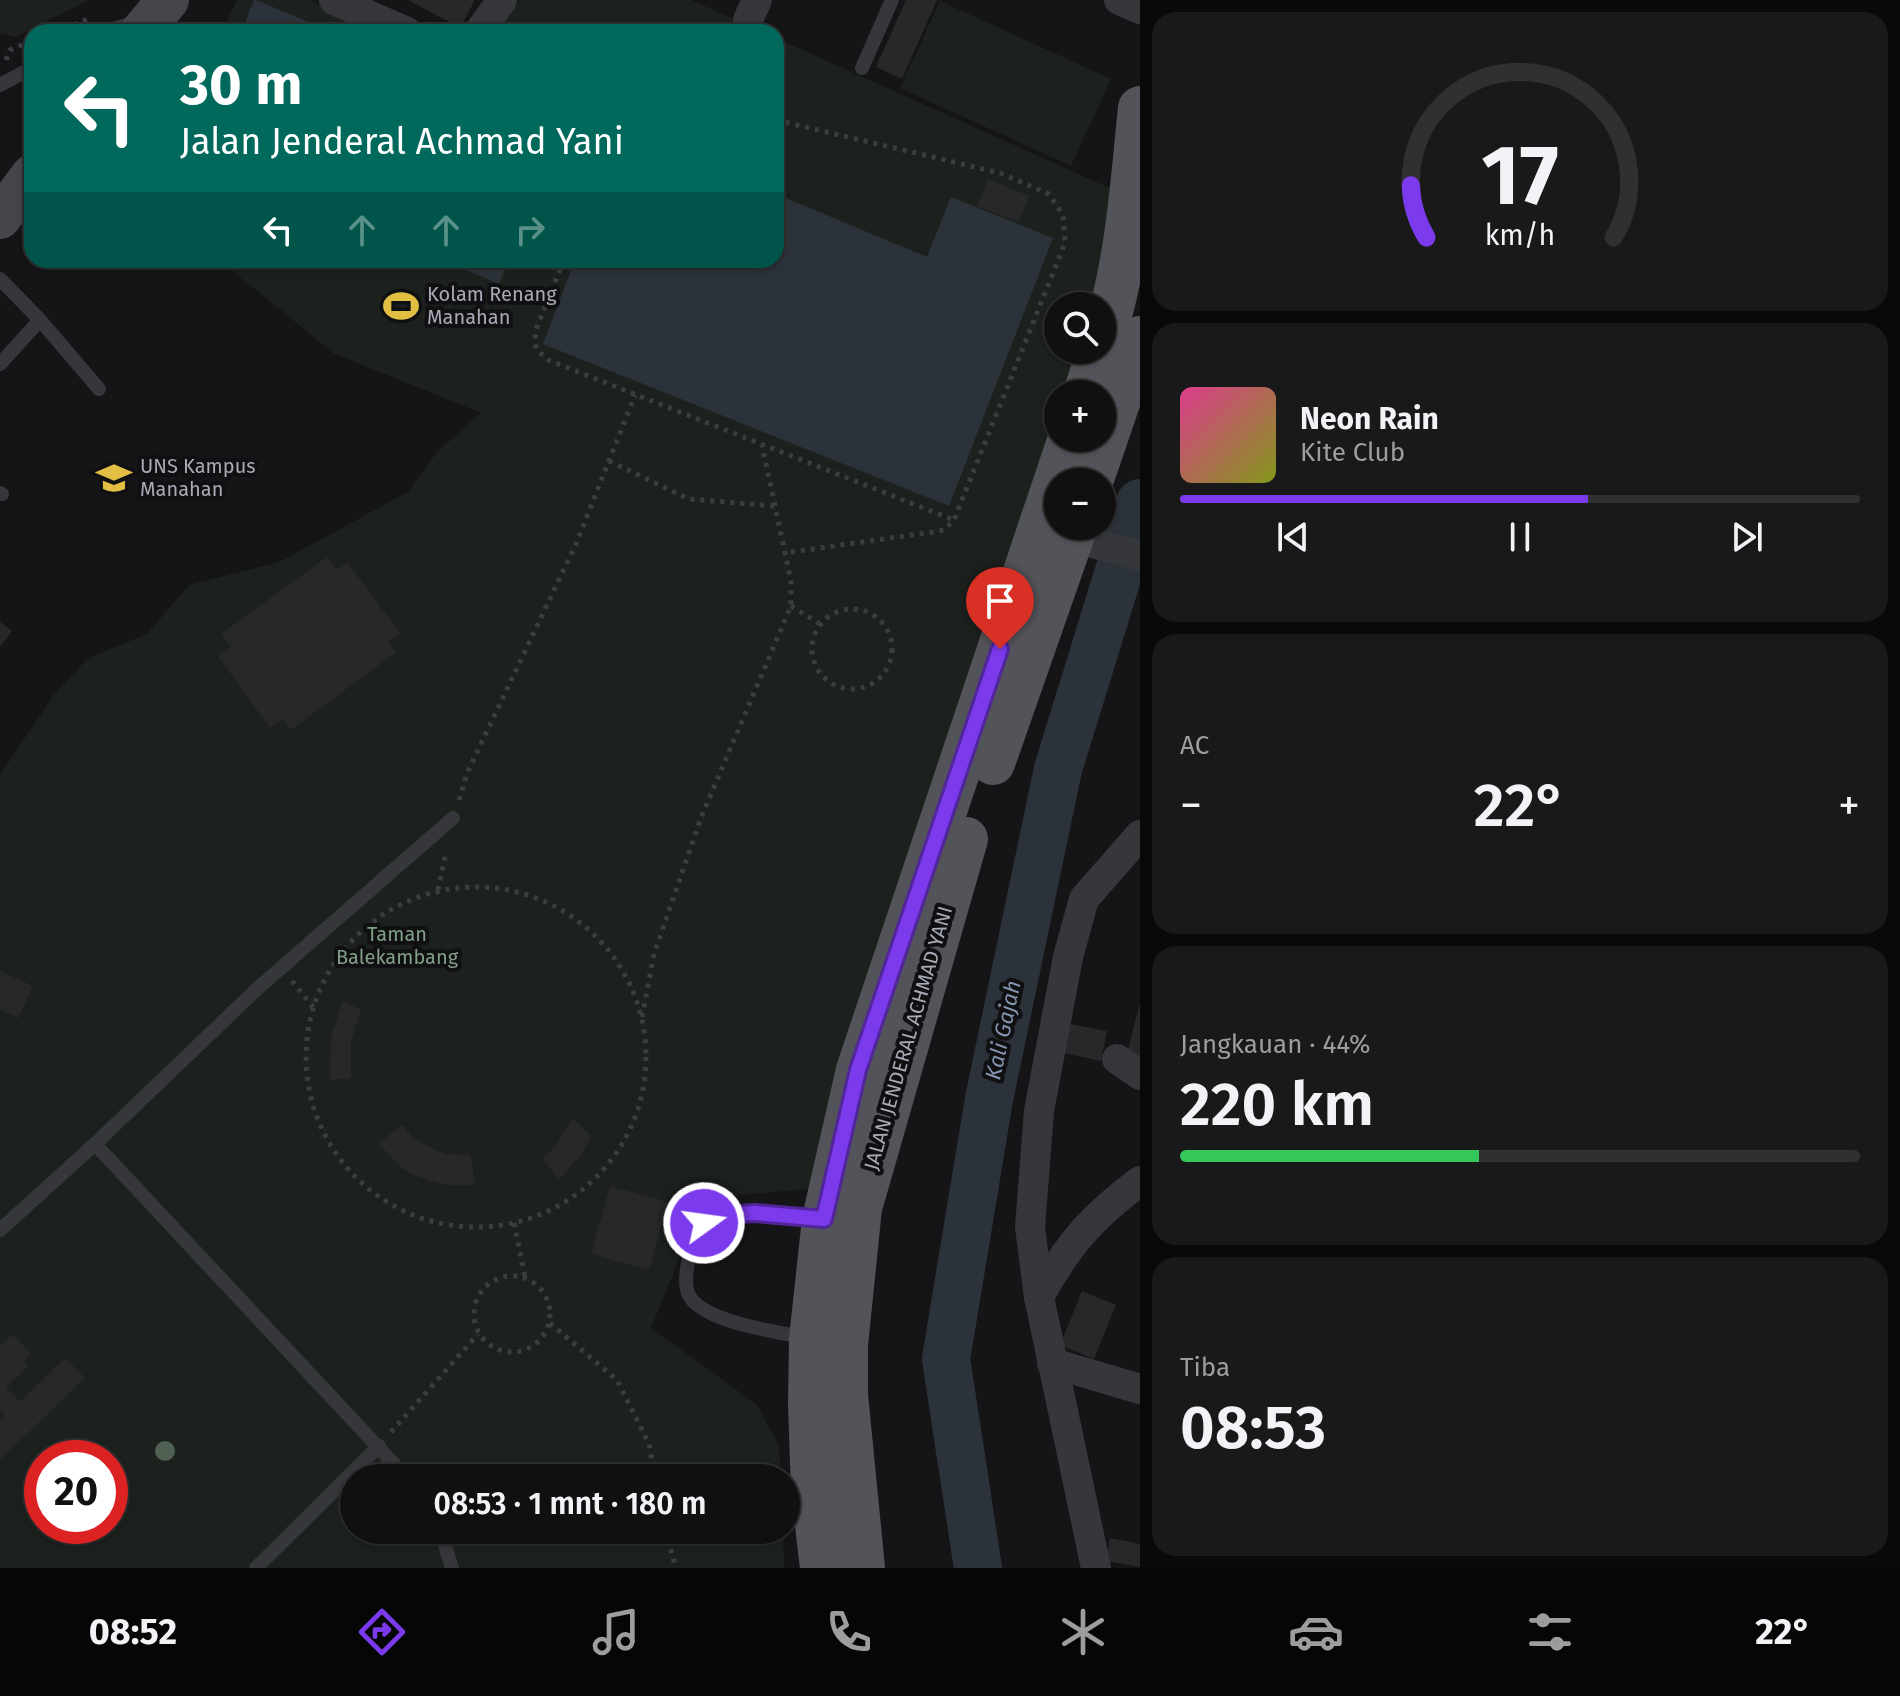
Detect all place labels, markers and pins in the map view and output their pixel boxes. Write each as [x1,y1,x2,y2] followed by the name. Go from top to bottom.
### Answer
[427,282,557,329] place label: Kolam Renang Manahan
[382,287,420,325] sports icon: Kolam Renang Manahan
[140,454,256,501] place label: UNS Kampus Manahan
[95,459,133,497] school or university icon: UNS Kampus Manahan
[966,567,1034,649] pin

